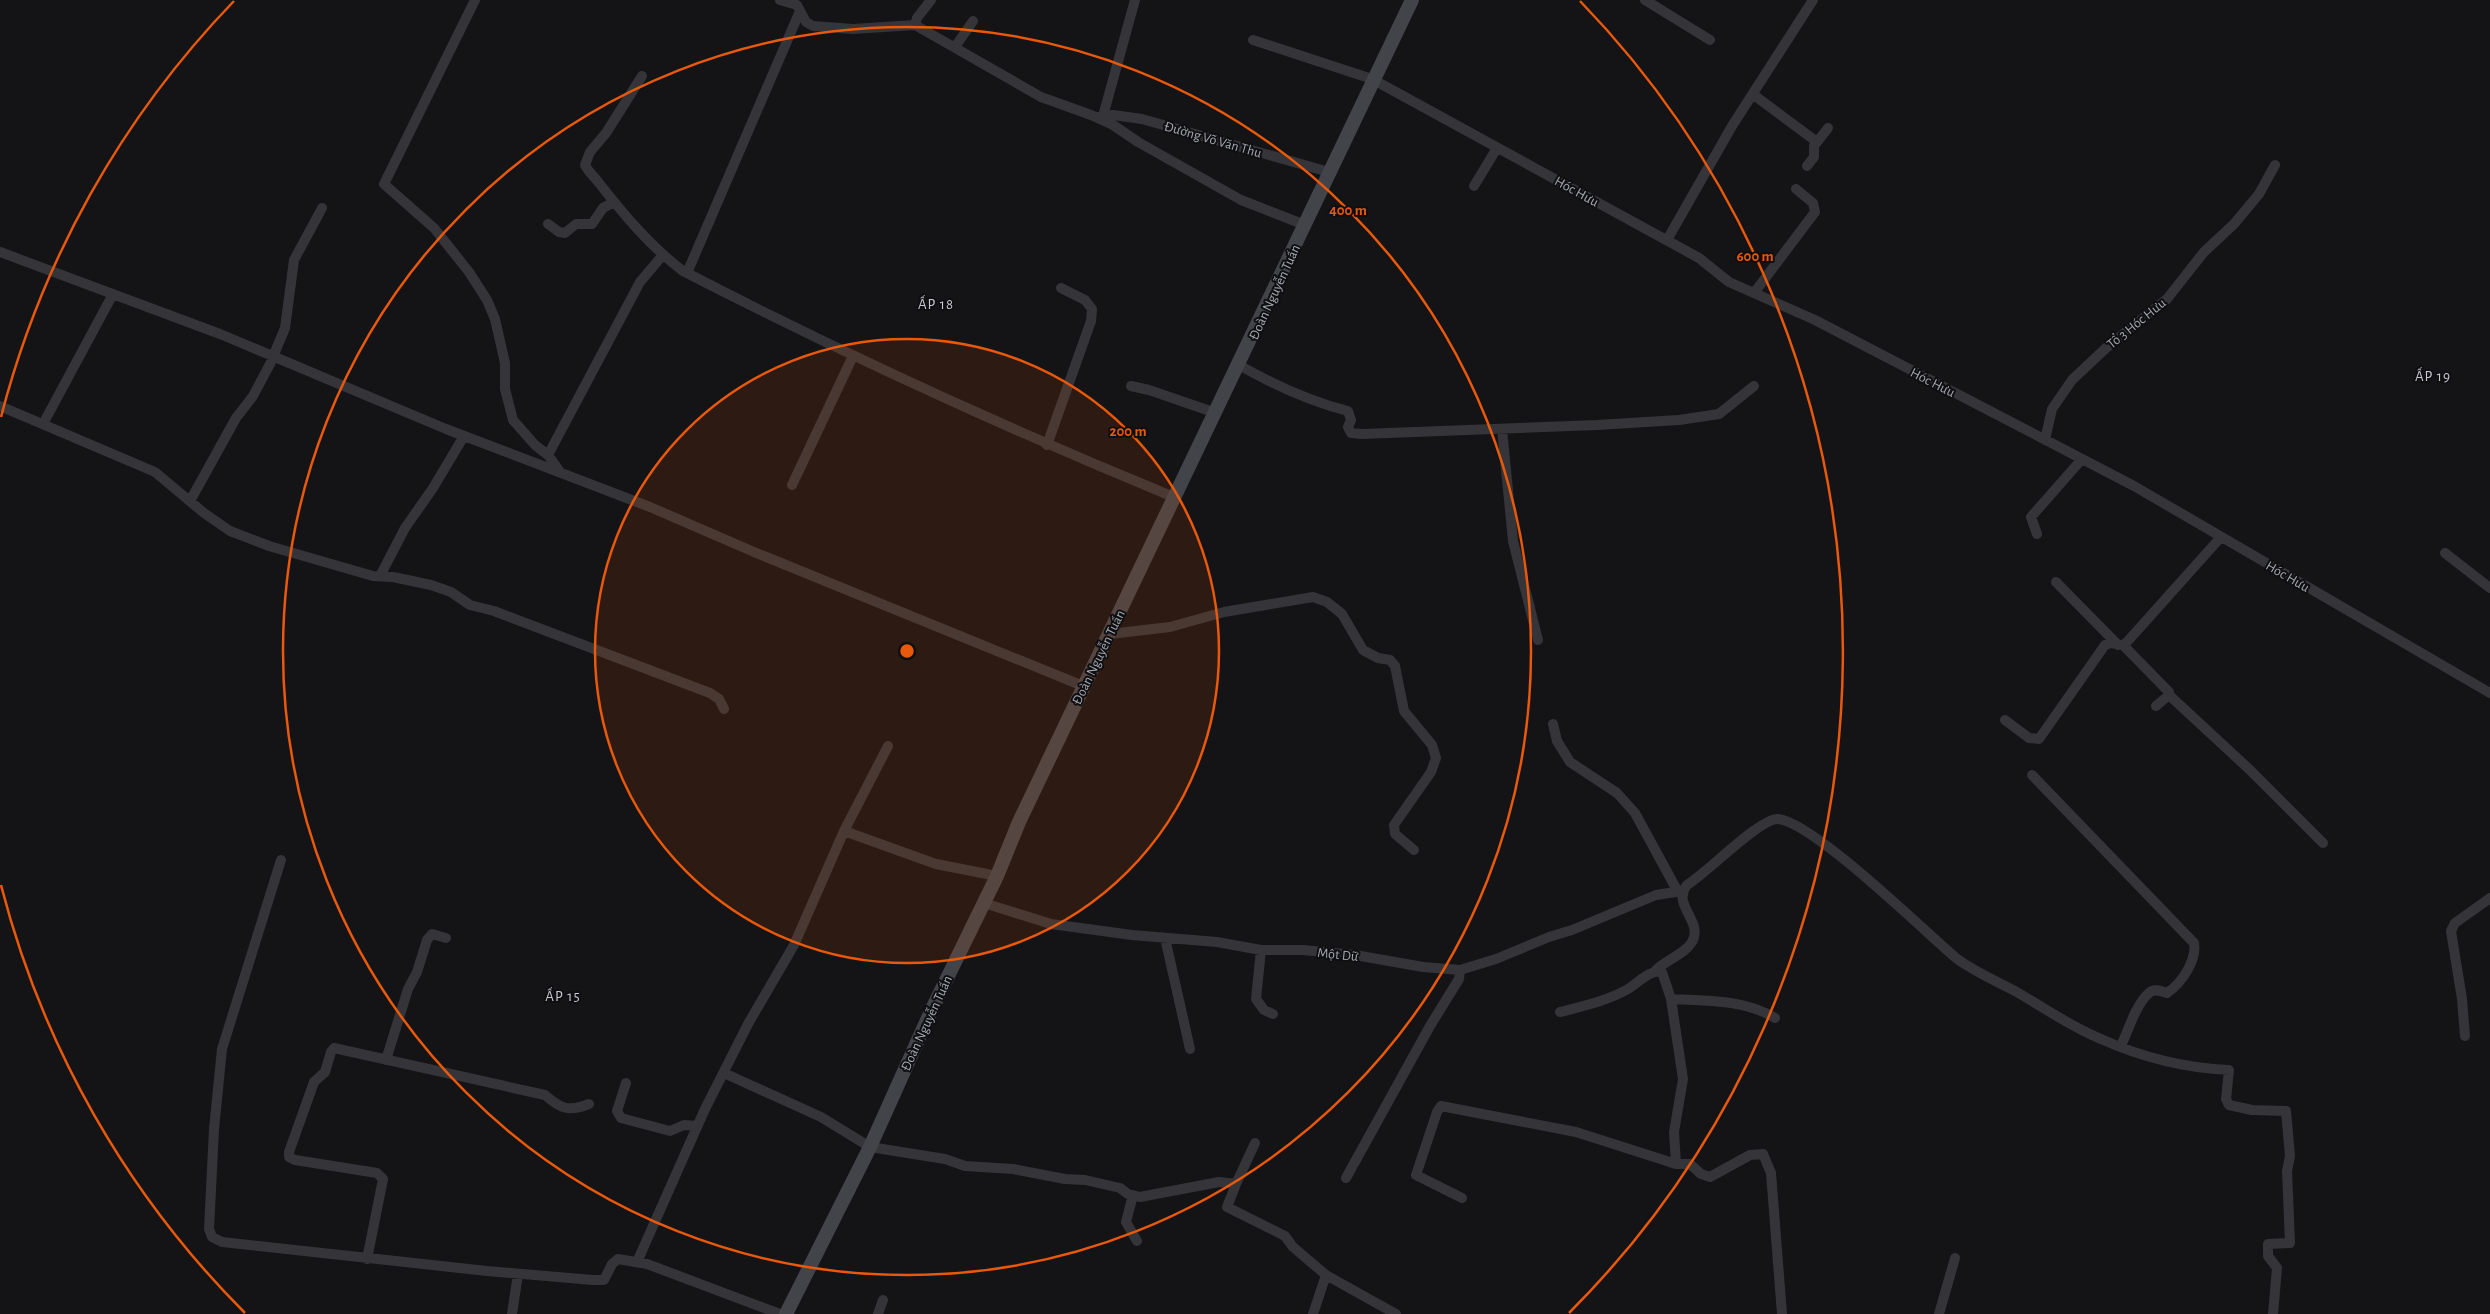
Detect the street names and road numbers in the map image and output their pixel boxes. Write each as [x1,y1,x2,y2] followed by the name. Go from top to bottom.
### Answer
[1162,119,1263,161] street label: Đường Võ Văn Thu
[1552,174,1601,210] street label: Hóc Hưu
[1245,242,1303,342] street label: Đoàn Nguyễn Tuấn
[2103,294,2169,352] street label: Tổ 3 Hóc Hưu
[1908,366,1957,400] street label: Hóc Hưu
[2263,559,2312,595] street label: Hóc Hưu
[1068,607,1128,707] street label: Đoàn Nguyễn Tuấn
[1317,946,1359,964] street label: Một Dữ
[897,973,955,1073] street label: Đoàn Nguyễn Tuấn

